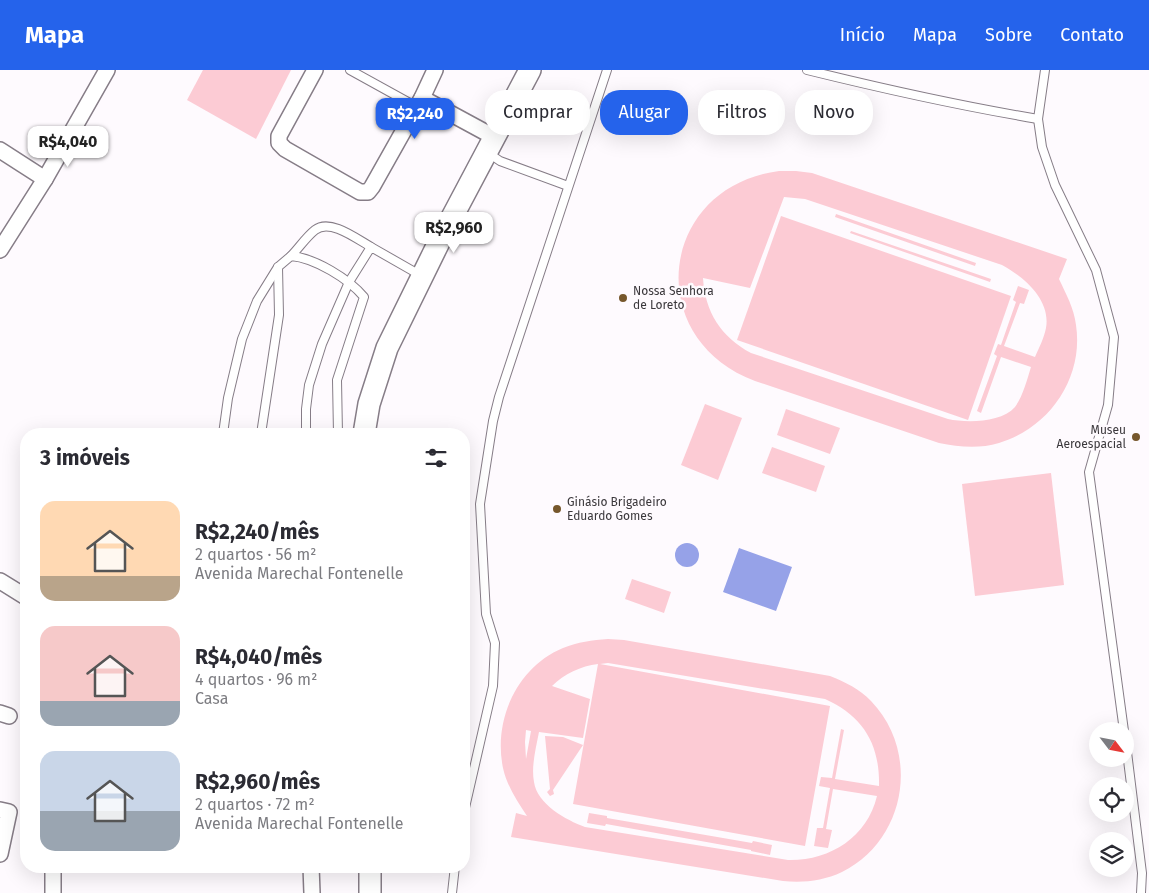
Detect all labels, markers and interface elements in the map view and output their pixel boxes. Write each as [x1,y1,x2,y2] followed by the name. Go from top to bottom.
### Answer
[25,21,84,49] text: Mapa
[840,24,885,46] text: Início
[913,24,957,46] text: Mapa
[985,24,1032,46] text: Sobre
[1060,24,1124,46] text: Contato
[485,90,590,135] chip: Comprar
[600,90,688,135] chip: Alugar
[698,90,785,135] chip: Filtros
[795,90,873,135] chip: Novo
[369,98,461,140] pin: R$2,240
[387,104,443,123] text: R$2,240
[22,126,114,168] pin: R$4,040
[39,132,97,151] text: R$4,040
[408,212,500,254] pin: R$2,960
[425,218,483,237] text: R$2,960
[633,284,714,312] place label: Nossa Senhora de Loreto
[617,292,629,304] marker: Nossa Senhora de Loreto
[1057,423,1126,451] place label: Museu Aeroespacial
[1130,431,1142,443] marker: Museu Aeroespacial
[422,444,450,472] icon: filters
[40,445,130,471] text: 3 imóveis
[567,495,667,523] place label: Ginásio Brigadeiro Eduardo Gomes
[551,503,563,515] marker: Ginásio Brigadeiro Eduardo Gomes
[195,519,319,545] text: R$2,240/mês
[80,521,140,581] icon: home
[195,545,316,564] text: 2 quartos · 56 m²
[195,564,404,583] text: Avenida Marechal Fontenelle
[195,644,322,670] text: R$4,040/mês
[80,646,140,706] icon: home
[195,670,317,689] text: 4 quartos · 96 m²
[195,689,228,708] text: Casa
[1089,722,1134,768] north arrow
[1089,722,1134,877] map controls
[195,769,320,795] text: R$2,960/mês
[80,771,140,831] icon: home
[1089,777,1134,822] button: locate
[195,795,315,814] text: 2 quartos · 72 m²
[195,814,404,833] text: Avenida Marechal Fontenelle
[1089,832,1134,877] button: layers

